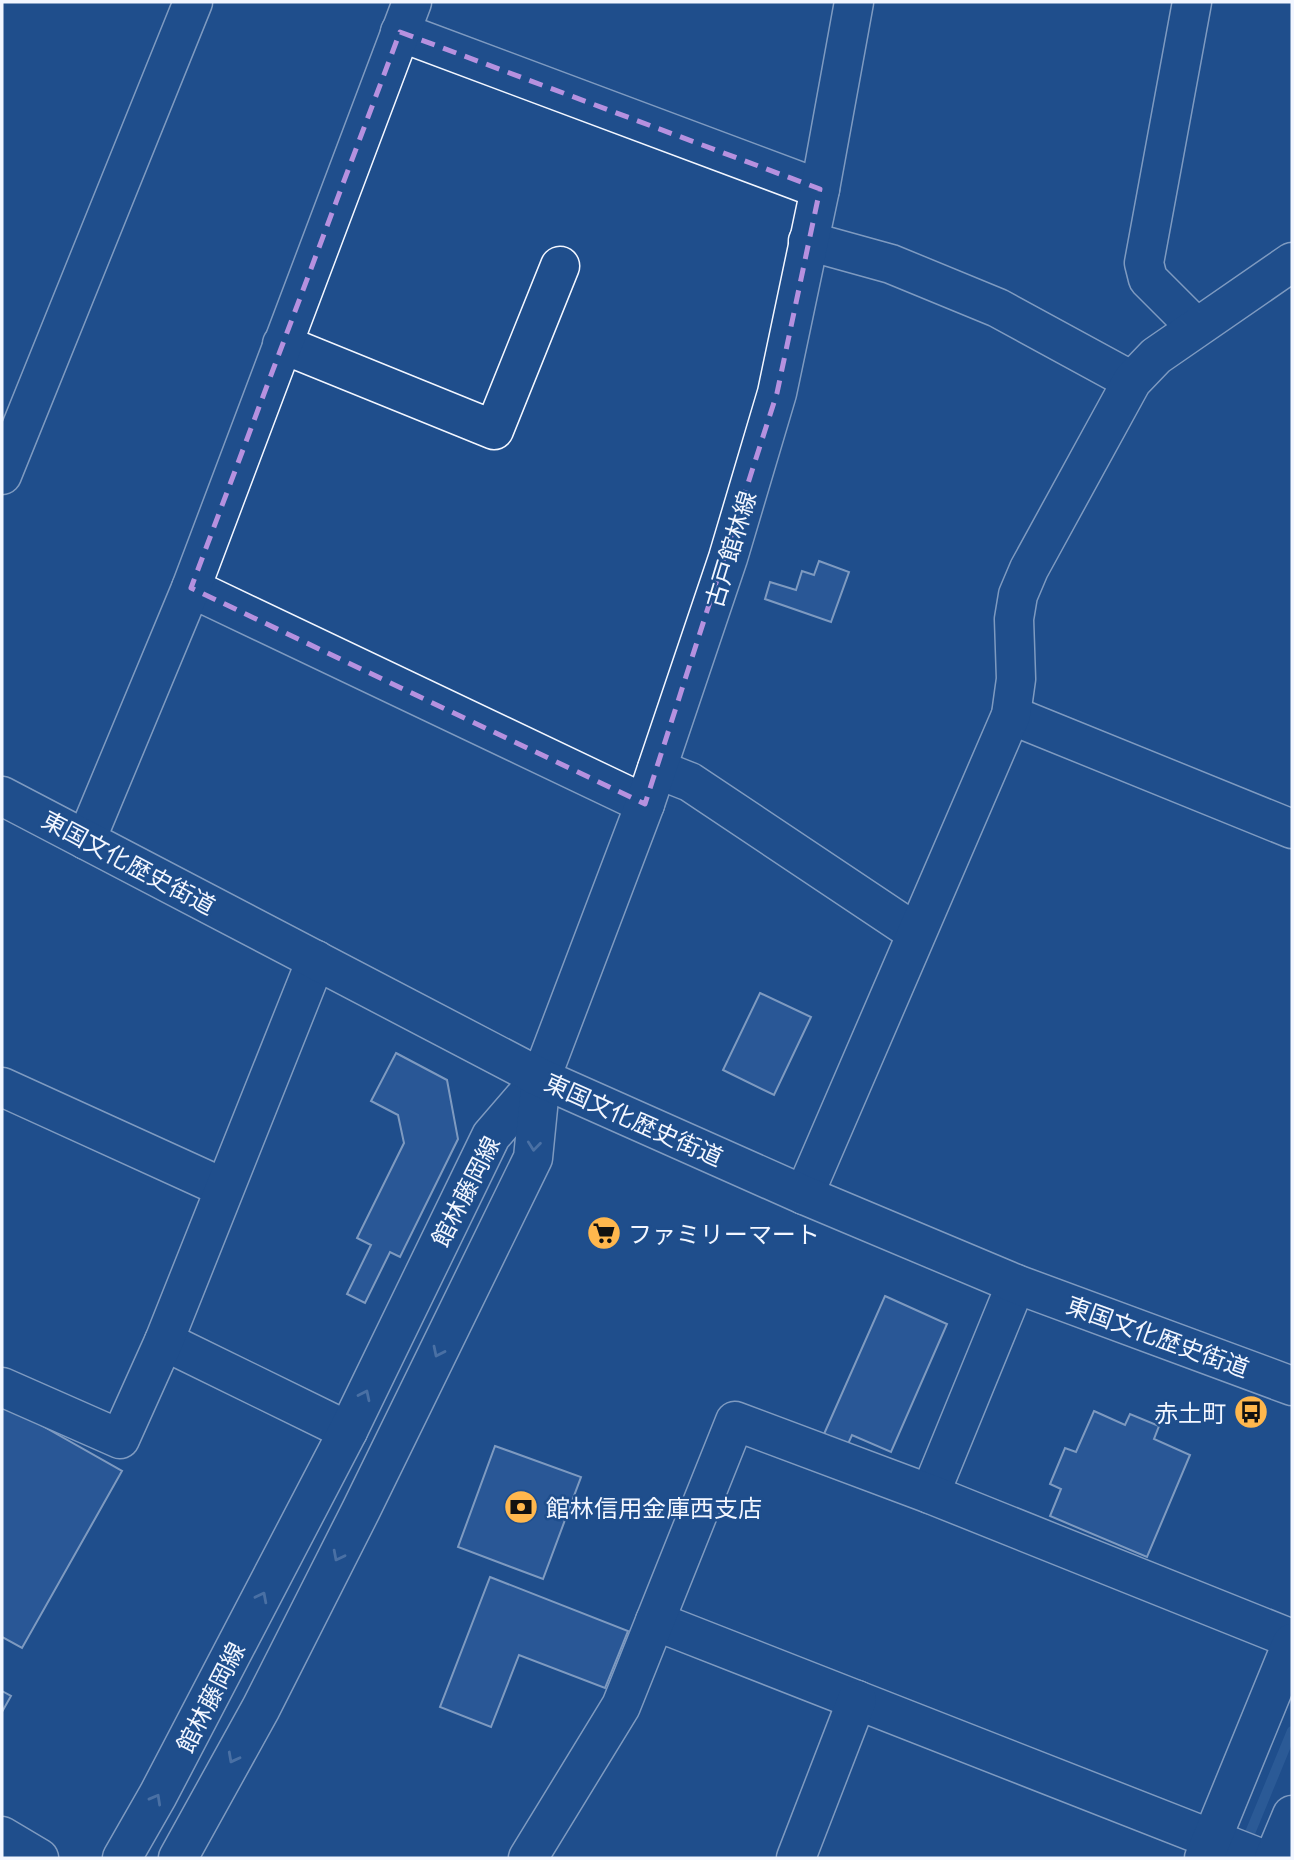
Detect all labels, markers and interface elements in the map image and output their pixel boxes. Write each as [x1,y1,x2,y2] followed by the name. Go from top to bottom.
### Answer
[699,487,761,611] street label: 古戸館林線
[37,804,221,920] street label: 東国文化歴史街道
[540,1067,728,1171] street label: 東国文化歴史街道
[425,1131,505,1251] street label: 館林藤岡線
[527,1141,542,1152] one-way arrow
[585,1214,623,1252] supermarket icon: ファミリーマート
[628,1219,820,1248] place label: ファミリーマート
[1063,1290,1253,1382] street label: 東国文化歴史街道
[433,1345,447,1357] one-way arrow
[357,1390,371,1402] one-way arrow
[1232,1393,1270,1431] bus stop icon: 赤土町
[1154,1398,1226,1427] place label: 赤土町
[502,1488,540,1526] bank icon: 館林信用金庫西支店
[546,1493,762,1522] place label: 館林信用金庫西支店
[332,1549,346,1561] one-way arrow
[253,1592,267,1605] one-way arrow
[170,1637,250,1757] street label: 館林藤岡線
[228,1751,241,1763] one-way arrow
[148,1794,161,1806] one-way arrow

